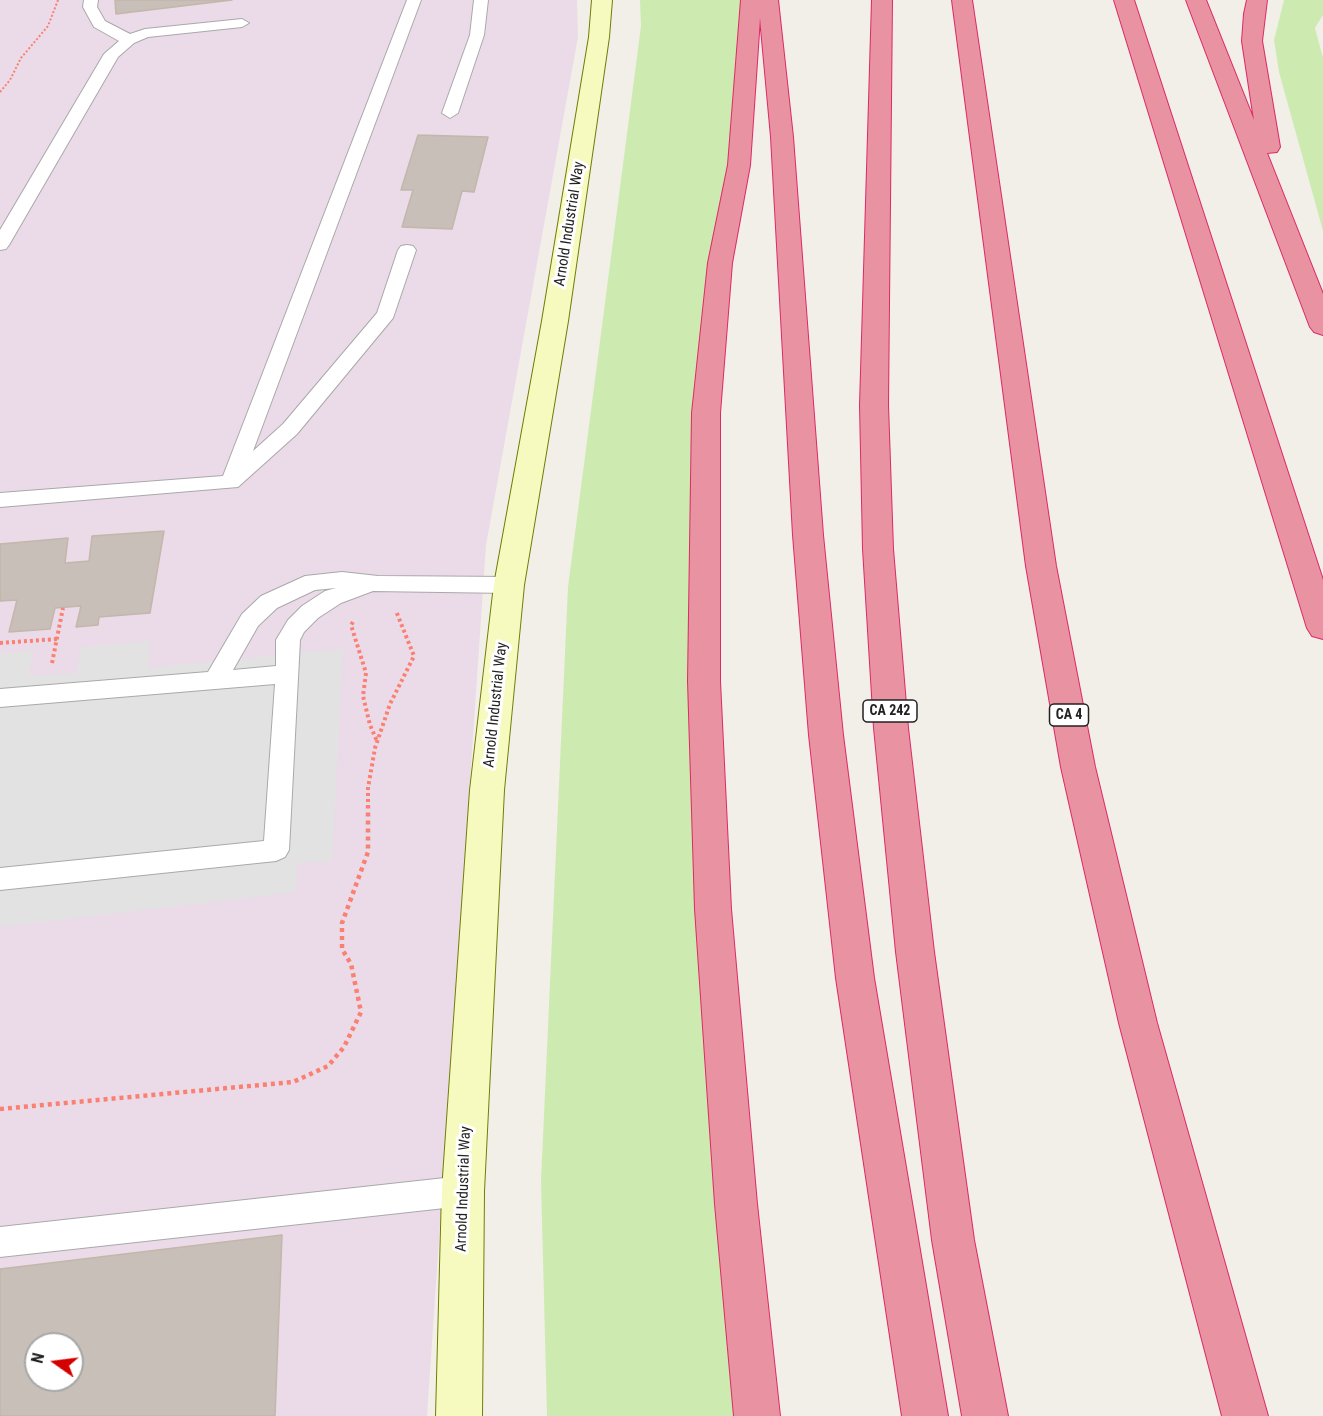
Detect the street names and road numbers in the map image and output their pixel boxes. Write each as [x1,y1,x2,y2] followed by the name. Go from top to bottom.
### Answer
[551,160,589,288] street label: Arnold Industrial Way
[480,641,512,769] street label: Arnold Industrial Way
[863,700,917,722] road number: CA 242
[1050,704,1088,726] road number: CA 4
[453,1126,475,1252] street label: Arnold Industrial Way

